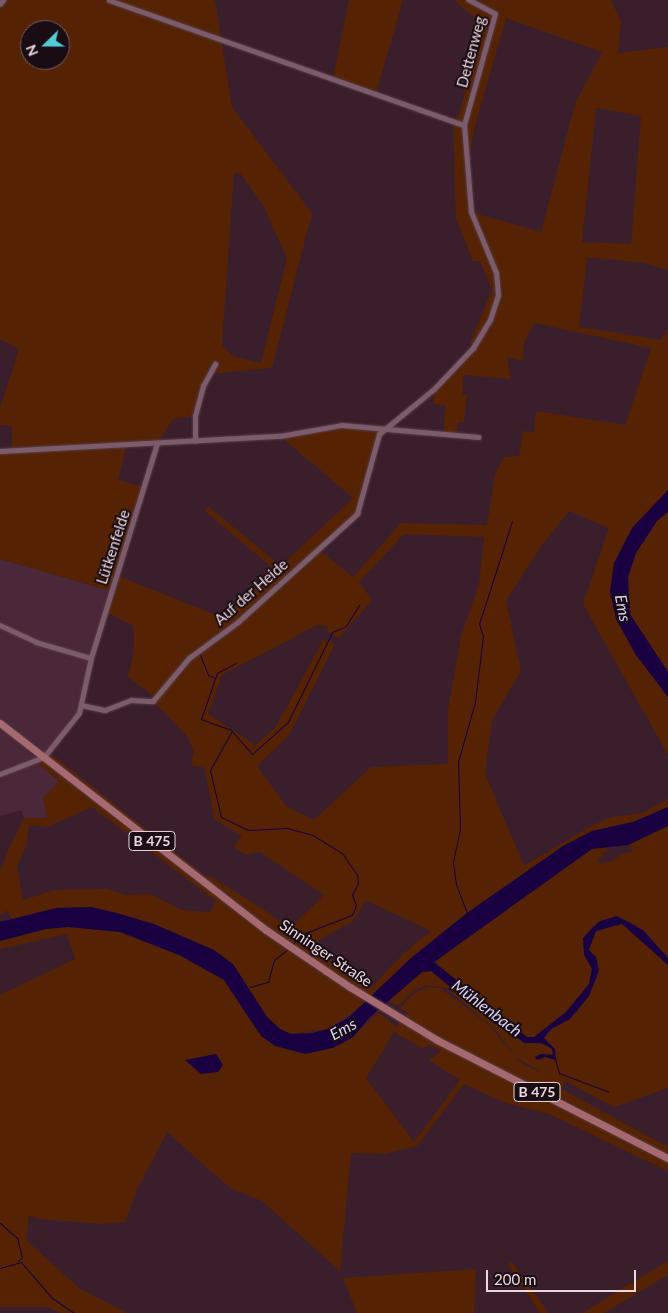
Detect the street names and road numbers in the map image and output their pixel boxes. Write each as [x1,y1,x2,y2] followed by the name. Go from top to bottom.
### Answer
[453,14,489,90] street label: Dettenweg
[93,508,133,586] street label: Lütkenfelde
[210,555,292,629] street label: Auf der Heide
[128,829,176,852] road number: B 475
[276,915,376,991] street label: Sinninger Straße
[513,1080,561,1104] road number: B 475

